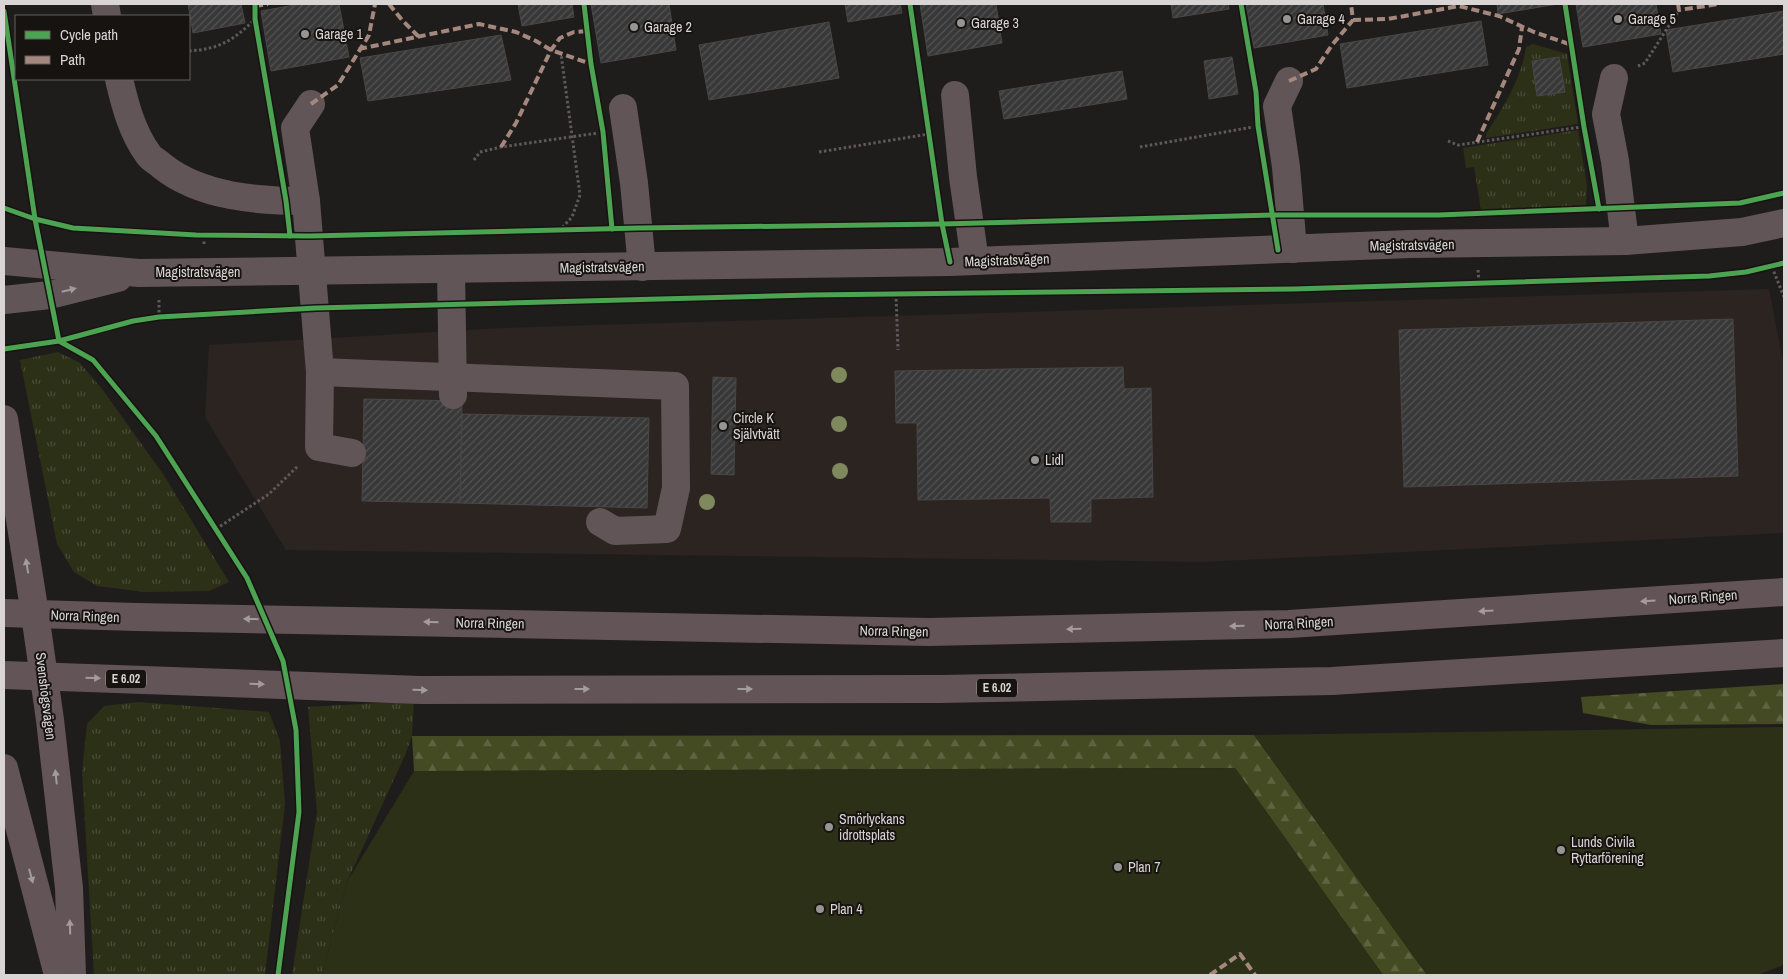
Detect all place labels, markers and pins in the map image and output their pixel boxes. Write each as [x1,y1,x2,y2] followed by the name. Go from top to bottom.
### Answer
[1297,10,1345,28] place label: Garage 4
[1628,10,1676,28] place label: Garage 5
[1281,13,1293,25] marker: Garage 4
[1612,13,1624,25] marker: Garage 5
[971,14,1019,32] place label: Garage 3
[955,17,967,29] marker: Garage 3
[644,18,692,36] place label: Garage 2
[628,21,640,33] marker: Garage 2
[315,25,363,43] place label: Garage 1
[299,28,311,40] marker: Garage 1
[733,409,780,443] place label: Circle K Självtvätt
[717,420,729,432] marker: Circle K Självtvätt
[1045,451,1064,469] place label: Lidl
[1029,454,1041,466] marker: Lidl
[839,810,905,844] place label: Smörlyckans idrottsplats
[823,821,835,833] marker: Smörlyckans idrottsplats
[1571,833,1644,867] place label: Lunds Civila Ryttarförening
[1555,844,1567,856] marker: Lunds Civila Ryttarförening
[1128,858,1161,876] place label: Plan 7
[1112,861,1124,873] marker: Plan 7
[830,900,863,918] place label: Plan 4
[814,903,826,915] marker: Plan 4

